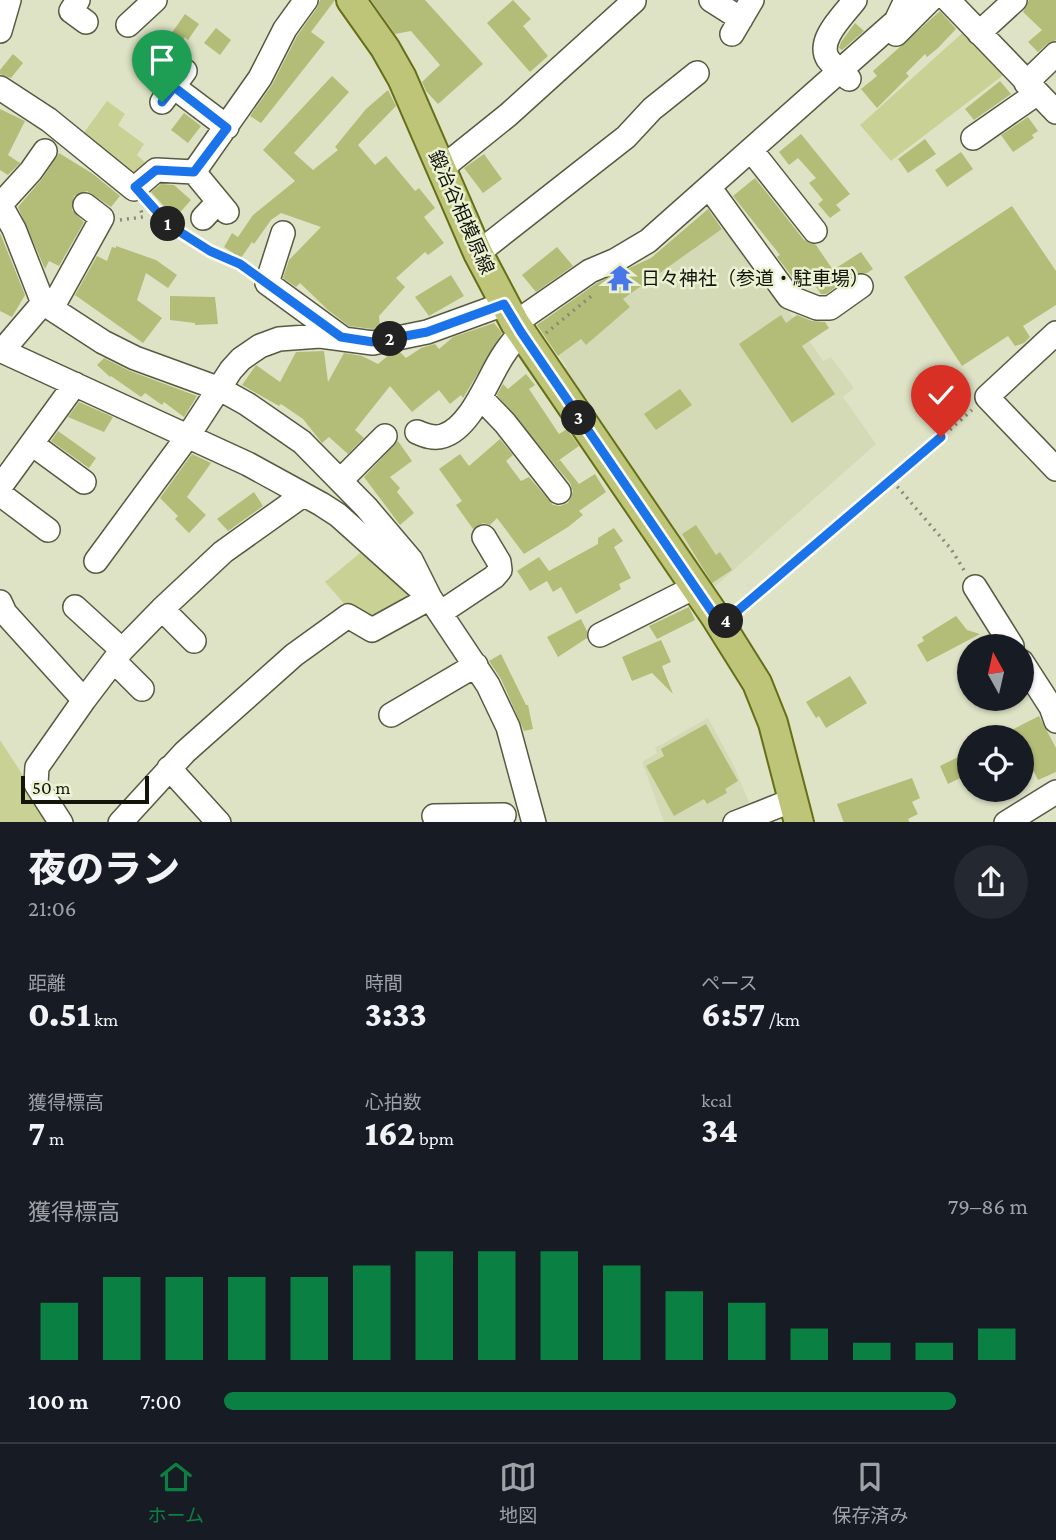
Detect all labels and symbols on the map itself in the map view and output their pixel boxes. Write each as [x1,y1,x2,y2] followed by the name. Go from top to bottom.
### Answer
[132,30,192,102] pin
[425,147,498,277] street label: 鍛冶谷相模原線
[150,206,186,242] pin: 1
[605,263,635,293] temple icon: 日々神社（参道・駐車場）
[641,268,869,289] place label: 日々神社（参道・駐車場）
[372,322,408,356] pin: 2
[911,365,971,437] pin
[562,400,596,436] pin: 3
[708,604,744,638] pin: 4
[957,634,1034,710] north arrow
[21,774,149,805] scale bar

